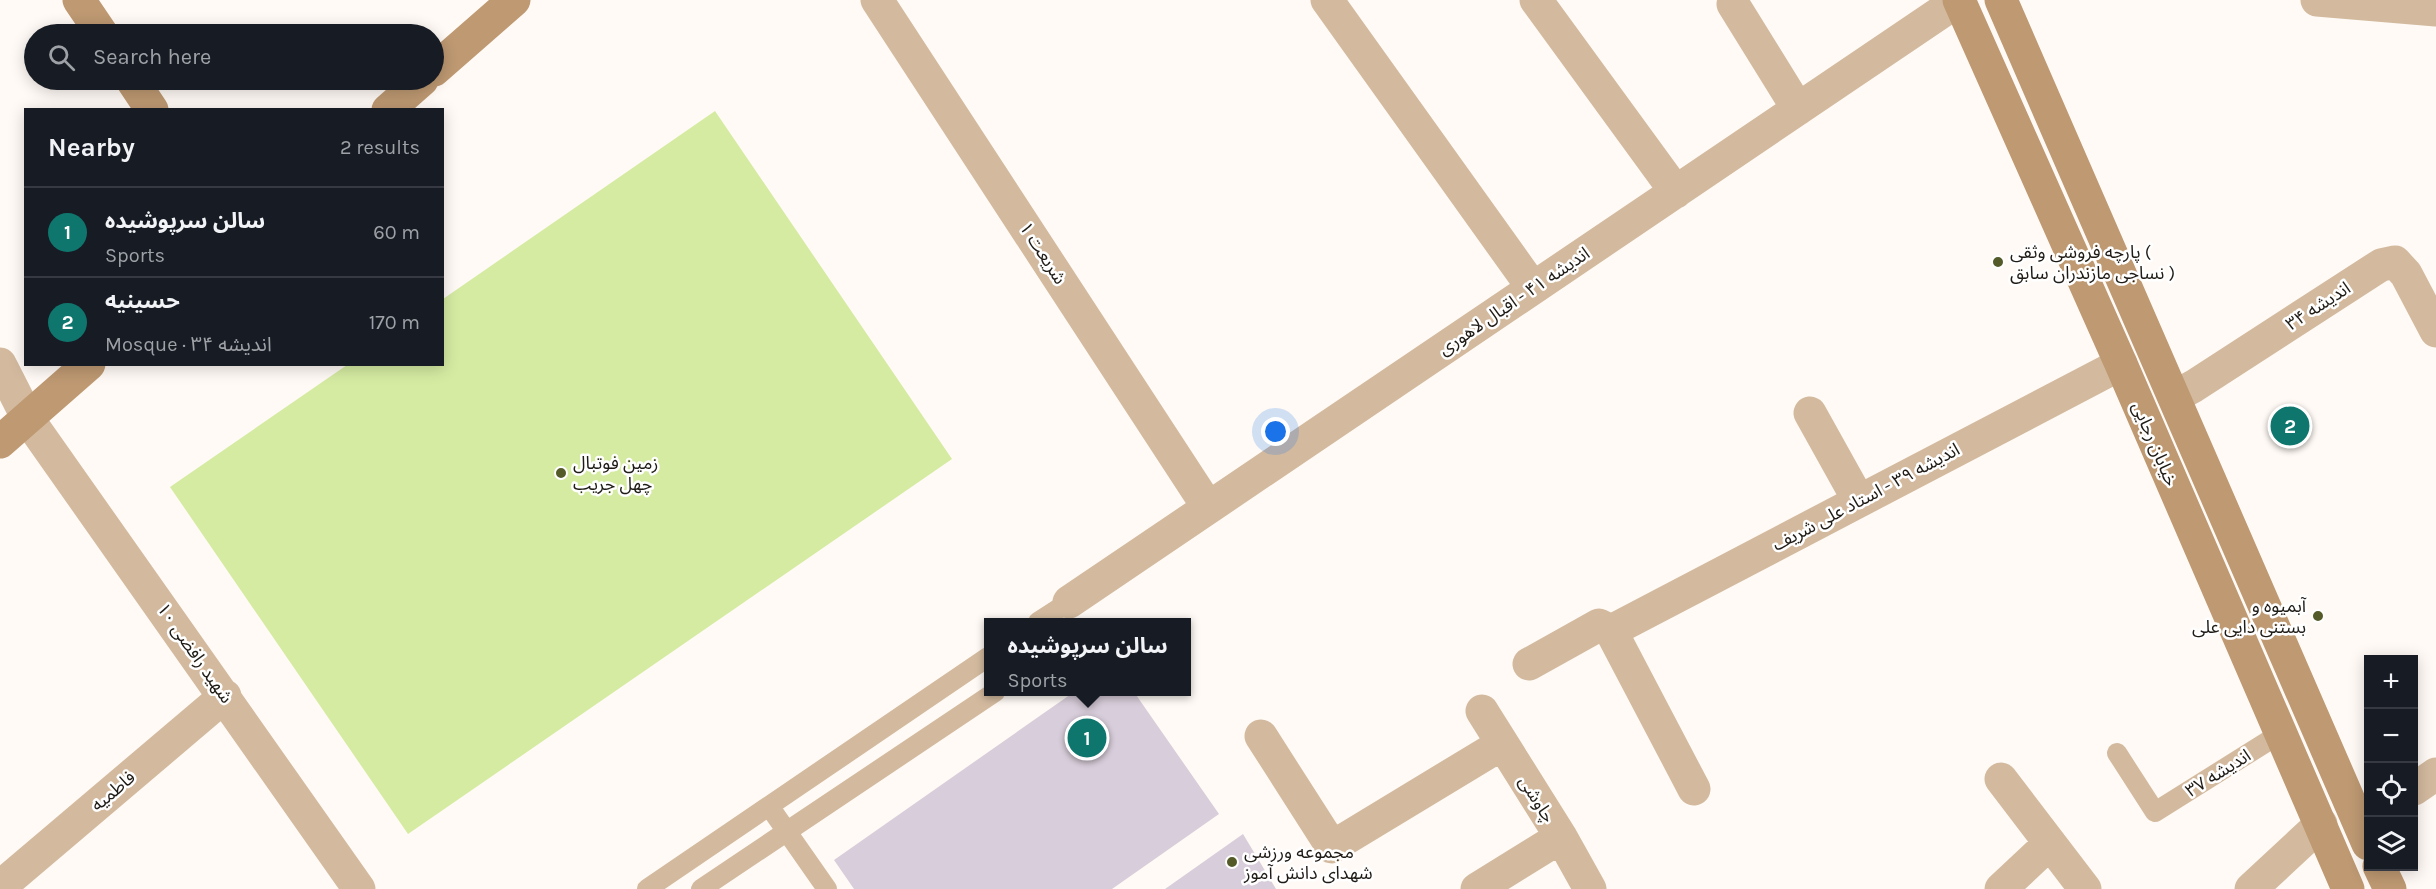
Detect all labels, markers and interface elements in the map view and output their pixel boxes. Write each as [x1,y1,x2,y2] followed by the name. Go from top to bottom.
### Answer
[24,24,444,90] search box
[45,41,78,74] icon: search
[93,44,211,70] text: Search here
[48,132,135,163] text: Nearby
[340,136,420,159] text: 2 results
[105,208,265,234] text: سالن سرپوشیده
[1015,218,1071,288] street label: شریعت ۱
[64,221,71,244] text: 1
[373,221,420,244] text: 60 m
[2010,241,2175,284] place label: پارچه فروشی وثقی ( نساجی مازندران سابق )
[1434,242,1594,360] street label: اندیشه ۴۱ - اقبال لاهوری
[105,244,165,267] text: Sports
[1991,255,2005,269] marker: پارچه فروشی وثقی ( نساجی مازندران سابق )
[2281,277,2355,335] street label: اندیشه ۳۴
[105,288,180,314] text: حسینیه
[61,311,74,334] text: 2
[369,311,420,334] text: 170 m
[105,333,272,356] text: Mosque · اندیشه ۳۴
[2127,398,2183,490] street label: خیابان رجایی
[2270,404,2310,448] pin: 2
[1261,417,1290,446] your location
[1769,438,1963,556] street label: اندیشه ۳۹ - استاد علی شریف
[573,452,658,495] place label: زمین فوتبال چهل جریب
[554,466,568,480] marker: زمین فوتبال چهل جریب
[2192,595,2307,638] place label: آبمیوه و بستنی دایی علی
[152,599,238,707] street label: شهید رافضی ۱۰
[2311,609,2325,623] marker: آبمیوه و بستنی دایی علی
[984,618,1191,696] popup
[1007,633,1168,659] text: سالن سرپوشیده
[2364,655,2418,871] map controls
[2364,655,2418,709] button: +
[1007,669,1067,692] text: Sports
[2364,709,2418,763] button: −
[1068,716,1106,760] pin: 1
[2181,744,2255,802] street label: اندیشه ۳۷
[2364,763,2418,817] button: locate
[86,766,140,816] street label: فاطمیه
[1514,771,1560,827] street label: چاوشی
[2364,817,2418,871] button: layers
[1243,841,1373,884] place label: مجموعه ورزشی شهدای دانش آموز
[1225,855,1239,869] marker: مجموعه ورزشی شهدای دانش آموز

